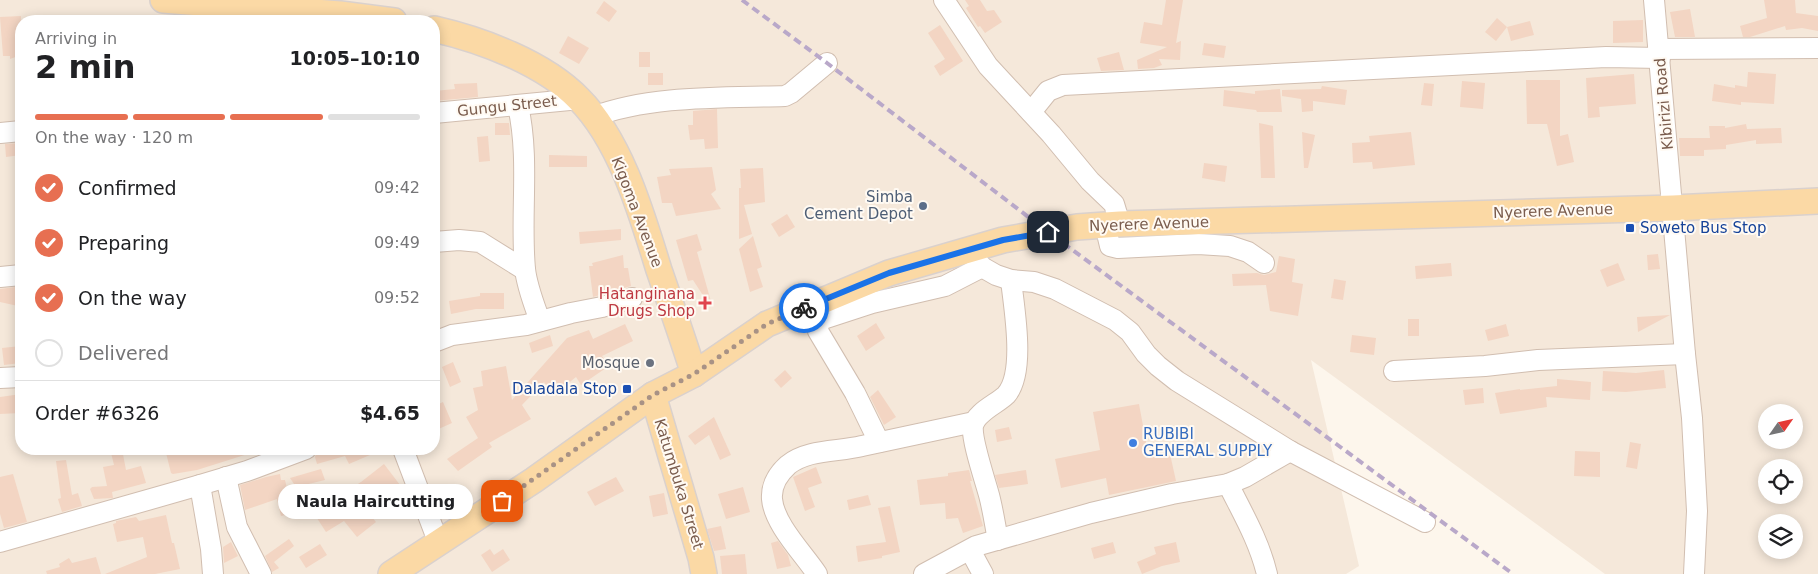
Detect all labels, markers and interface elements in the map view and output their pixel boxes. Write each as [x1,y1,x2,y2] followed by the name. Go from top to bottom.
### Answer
[35,29,117,48] text: Arriving in
[290,47,420,69] text: 10:05–10:10
[35,48,136,86] text: 2 min
[1651,57,1677,151] street label: Kibirizi Road
[456,92,558,120] street label: Gungu Street
[35,128,193,147] text: On the way · 120 m
[608,154,666,270] street label: Kigoma Avenue
[35,174,63,202] icon: check
[78,177,177,199] text: Confirmed
[374,178,420,197] text: 09:42
[804,188,913,223] place label: Simba Cement Depot
[917,200,929,212] marker: Simba Cement Depot
[1493,200,1613,222] street label: Nyerere Avenue
[1027,211,1069,253] pin
[1089,213,1209,235] street label: Nyerere Avenue
[1034,218,1062,246] icon: home
[1640,219,1767,237] place label: Soweto Bus Stop
[1624,222,1636,234] marker: Soweto Bus Stop
[35,229,63,257] icon: check
[78,232,169,254] text: Preparing
[374,233,420,252] text: 09:49
[779,283,829,333] courier
[35,284,63,312] icon: check
[599,285,695,320] place label: Hatanginana Drugs Shop
[78,287,187,309] text: On the way
[374,288,420,307] text: 09:52
[790,294,818,322] icon: bike
[699,297,711,309] marker: Hatanginana Drugs Shop
[78,342,169,364] text: Delivered
[582,354,640,372] place label: Mosque
[644,357,656,369] marker: Mosque
[512,380,617,398] place label: Daladala Stop
[621,383,633,395] marker: Daladala Stop
[35,402,159,424] text: Order #6326
[360,402,420,424] text: $4.65
[1758,404,1802,449] north arrow
[1758,404,1803,559] map controls
[651,416,707,552] street label: Katumbuka Street
[1143,425,1273,460] place label: RUBIBI GENERAL SUPPLY
[1127,437,1139,449] marker: RUBIBI GENERAL SUPPLY
[1758,459,1803,504] button: locate
[481,480,523,522] pin
[277,484,472,518] callout: Naula Haircutting
[488,487,516,515] icon: bag
[296,492,455,511] text: Naula Haircutting
[1758,514,1803,559] button: layers

